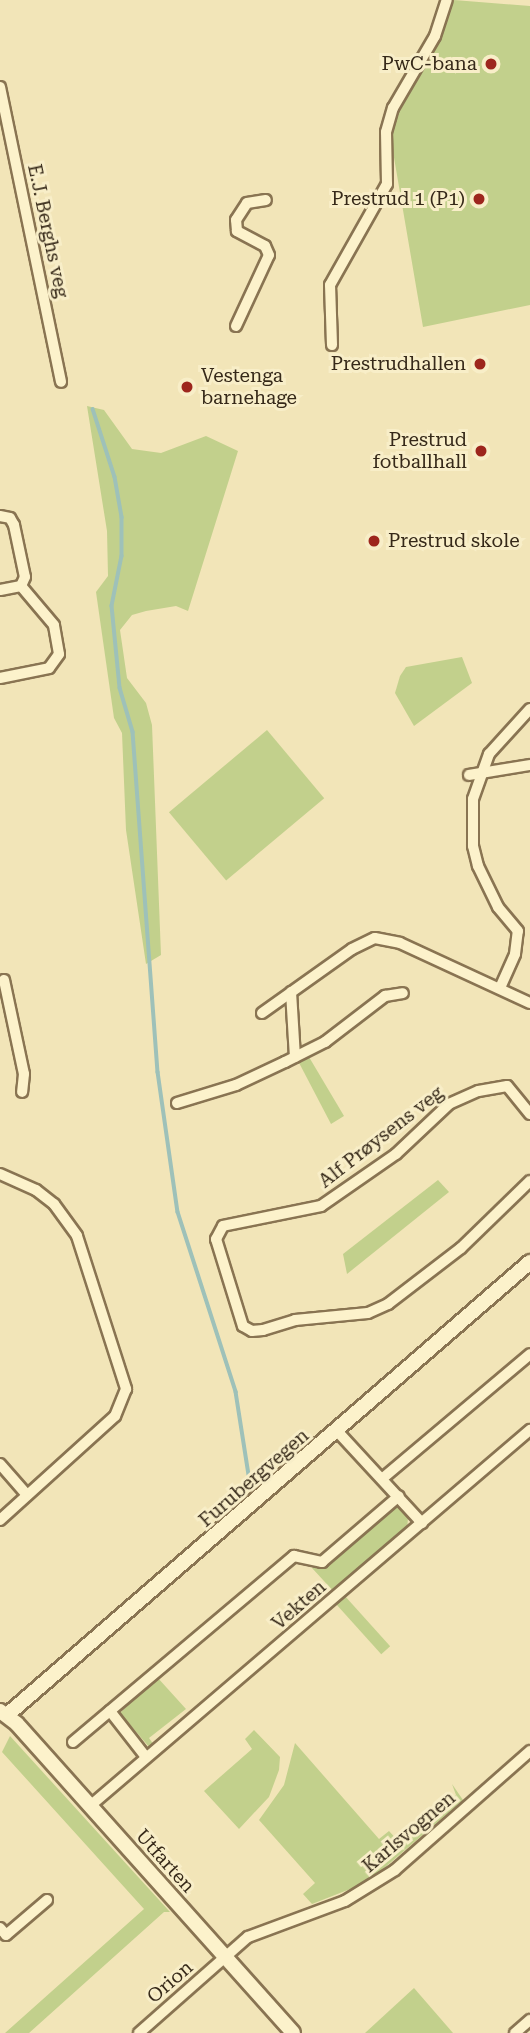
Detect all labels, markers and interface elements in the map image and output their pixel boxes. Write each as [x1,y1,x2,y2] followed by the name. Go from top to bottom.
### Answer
[382,53,477,75] place label: PwC-bana
[483,56,499,72] marker: PwC-bana
[23,162,73,300] street label: E.J. Berghs veg
[331,188,465,210] place label: Prestrud 1 (P1)
[471,191,487,207] marker: Prestrud 1 (P1)
[331,353,466,375] place label: Prestrudhallen
[472,356,488,372] marker: Prestrudhallen
[201,365,297,409] place label: Vestenga barnehage
[179,379,195,395] marker: Vestenga barnehage
[372,429,467,473] place label: Prestrud fotballhall
[473,443,489,459] marker: Prestrud fotballhall
[388,530,520,552] place label: Prestrud skole
[366,533,382,549] marker: Prestrud skole
[314,1081,448,1193] street label: Alf Prøysens veg
[194,1424,314,1532] street label: Furubergvegen
[267,1575,331,1635] street label: Vekten
[358,1787,460,1877] street label: Karlsvognen
[131,1825,199,1897] street label: Utfarten
[143,1956,197,2008] street label: Orion

